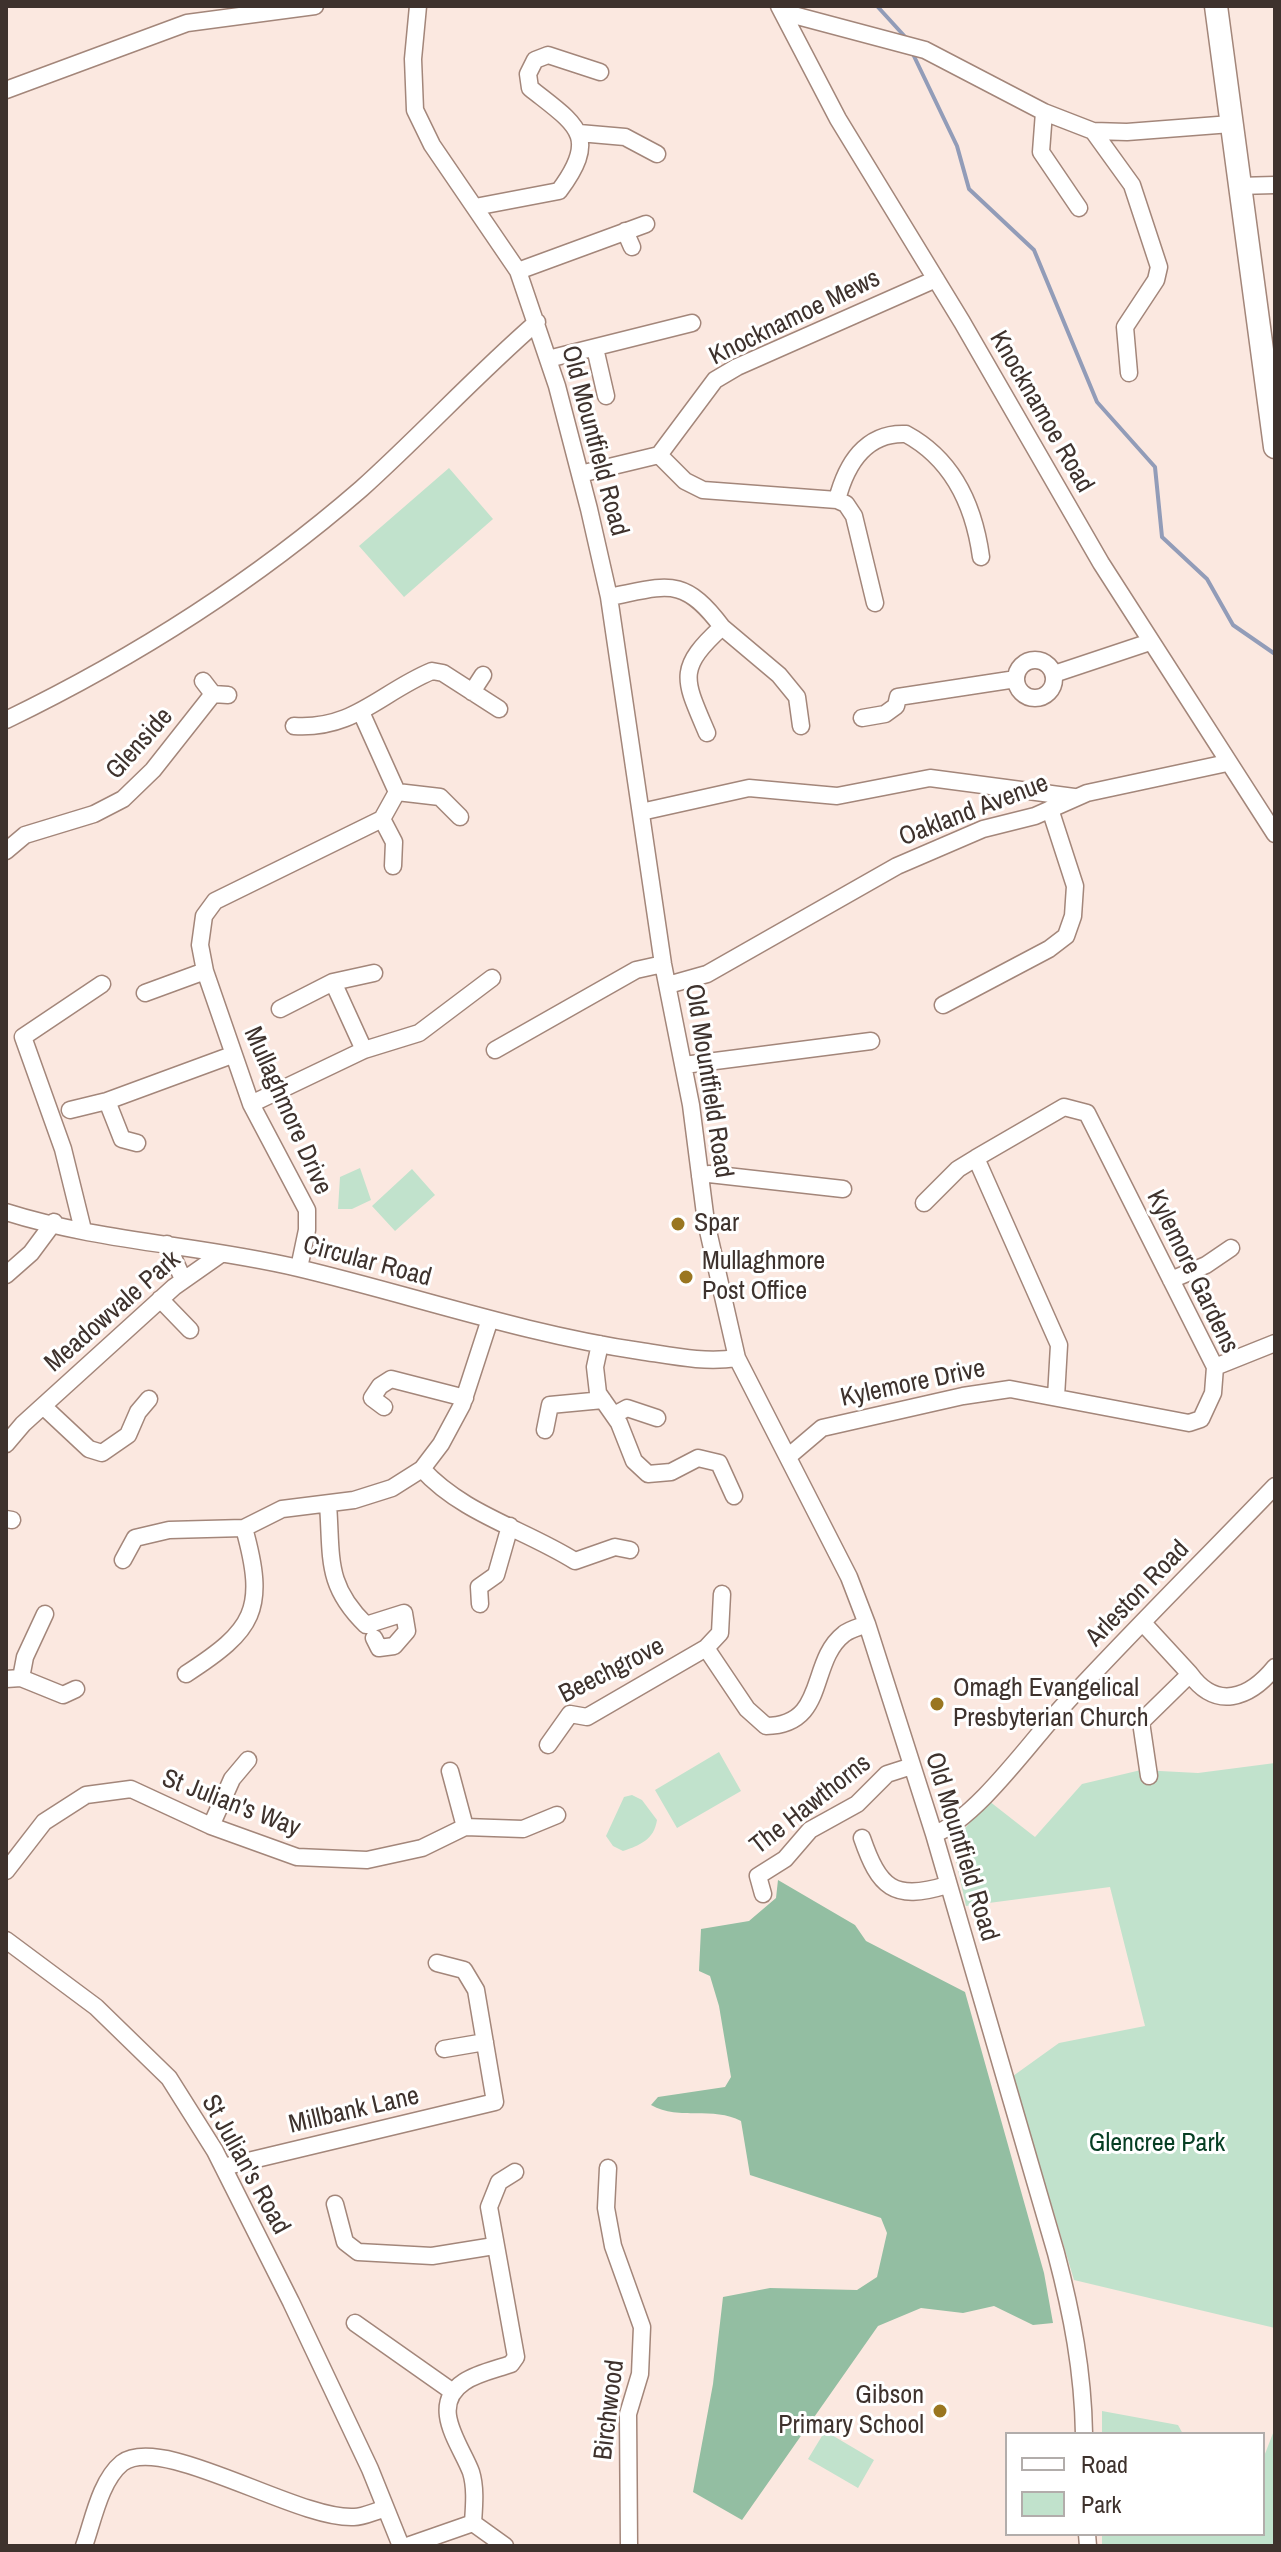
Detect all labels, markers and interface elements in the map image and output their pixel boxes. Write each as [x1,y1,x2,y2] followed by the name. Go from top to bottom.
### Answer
[705,263,885,373] street label: Knocknamoe Mews
[982,326,1100,498] street label: Knocknamoe Road
[554,343,634,539] street label: Old Mountfield Road
[100,702,180,786] street label: Glenside
[895,768,1053,854] street label: Oakland Avenue
[677,982,739,1180] street label: Old Mountfield Road
[236,1022,338,1200] street label: Mullaghmore Drive
[1139,1185,1245,1359] street label: Kylemore Gardens
[694,1208,739,1240] place label: Spar
[669,1215,687,1233] marker: Spar
[299,1230,435,1294] street label: Circular Road
[39,1245,187,1379] street label: Meadowvale Park
[702,1246,825,1308] place label: Mullaghmore Post Office
[677,1268,695,1286] marker: Mullaghmore Post Office
[838,1353,988,1415] street label: Kylemore Drive
[1080,1535,1196,1653] street label: Arleston Road
[554,1631,670,1711] street label: Beechgrove
[953,1673,1149,1734] place label: Omagh Evangelical Presbyterian Church
[928,1695,946,1713] marker: Omagh Evangelical Presbyterian Church
[744,1748,878,1862] street label: The Hawthorns
[917,1749,1005,1945] street label: Old Mountfield Road
[157,1763,305,1845] street label: St Julian's Way
[286,2081,422,2141] street label: Millbank Lane
[194,2090,296,2240] street label: St Julian's Road
[1089,2128,1225,2160] park label: Glencree Park
[588,2358,632,2462] street label: Birchwood
[778,2380,924,2442] place label: Gibson Primary School
[931,2402,949,2420] marker: Gibson Primary School
[1005,2432,1265,2536] legend
[1081,2448,1128,2480] text: Road
[1081,2488,1121,2520] text: Park

